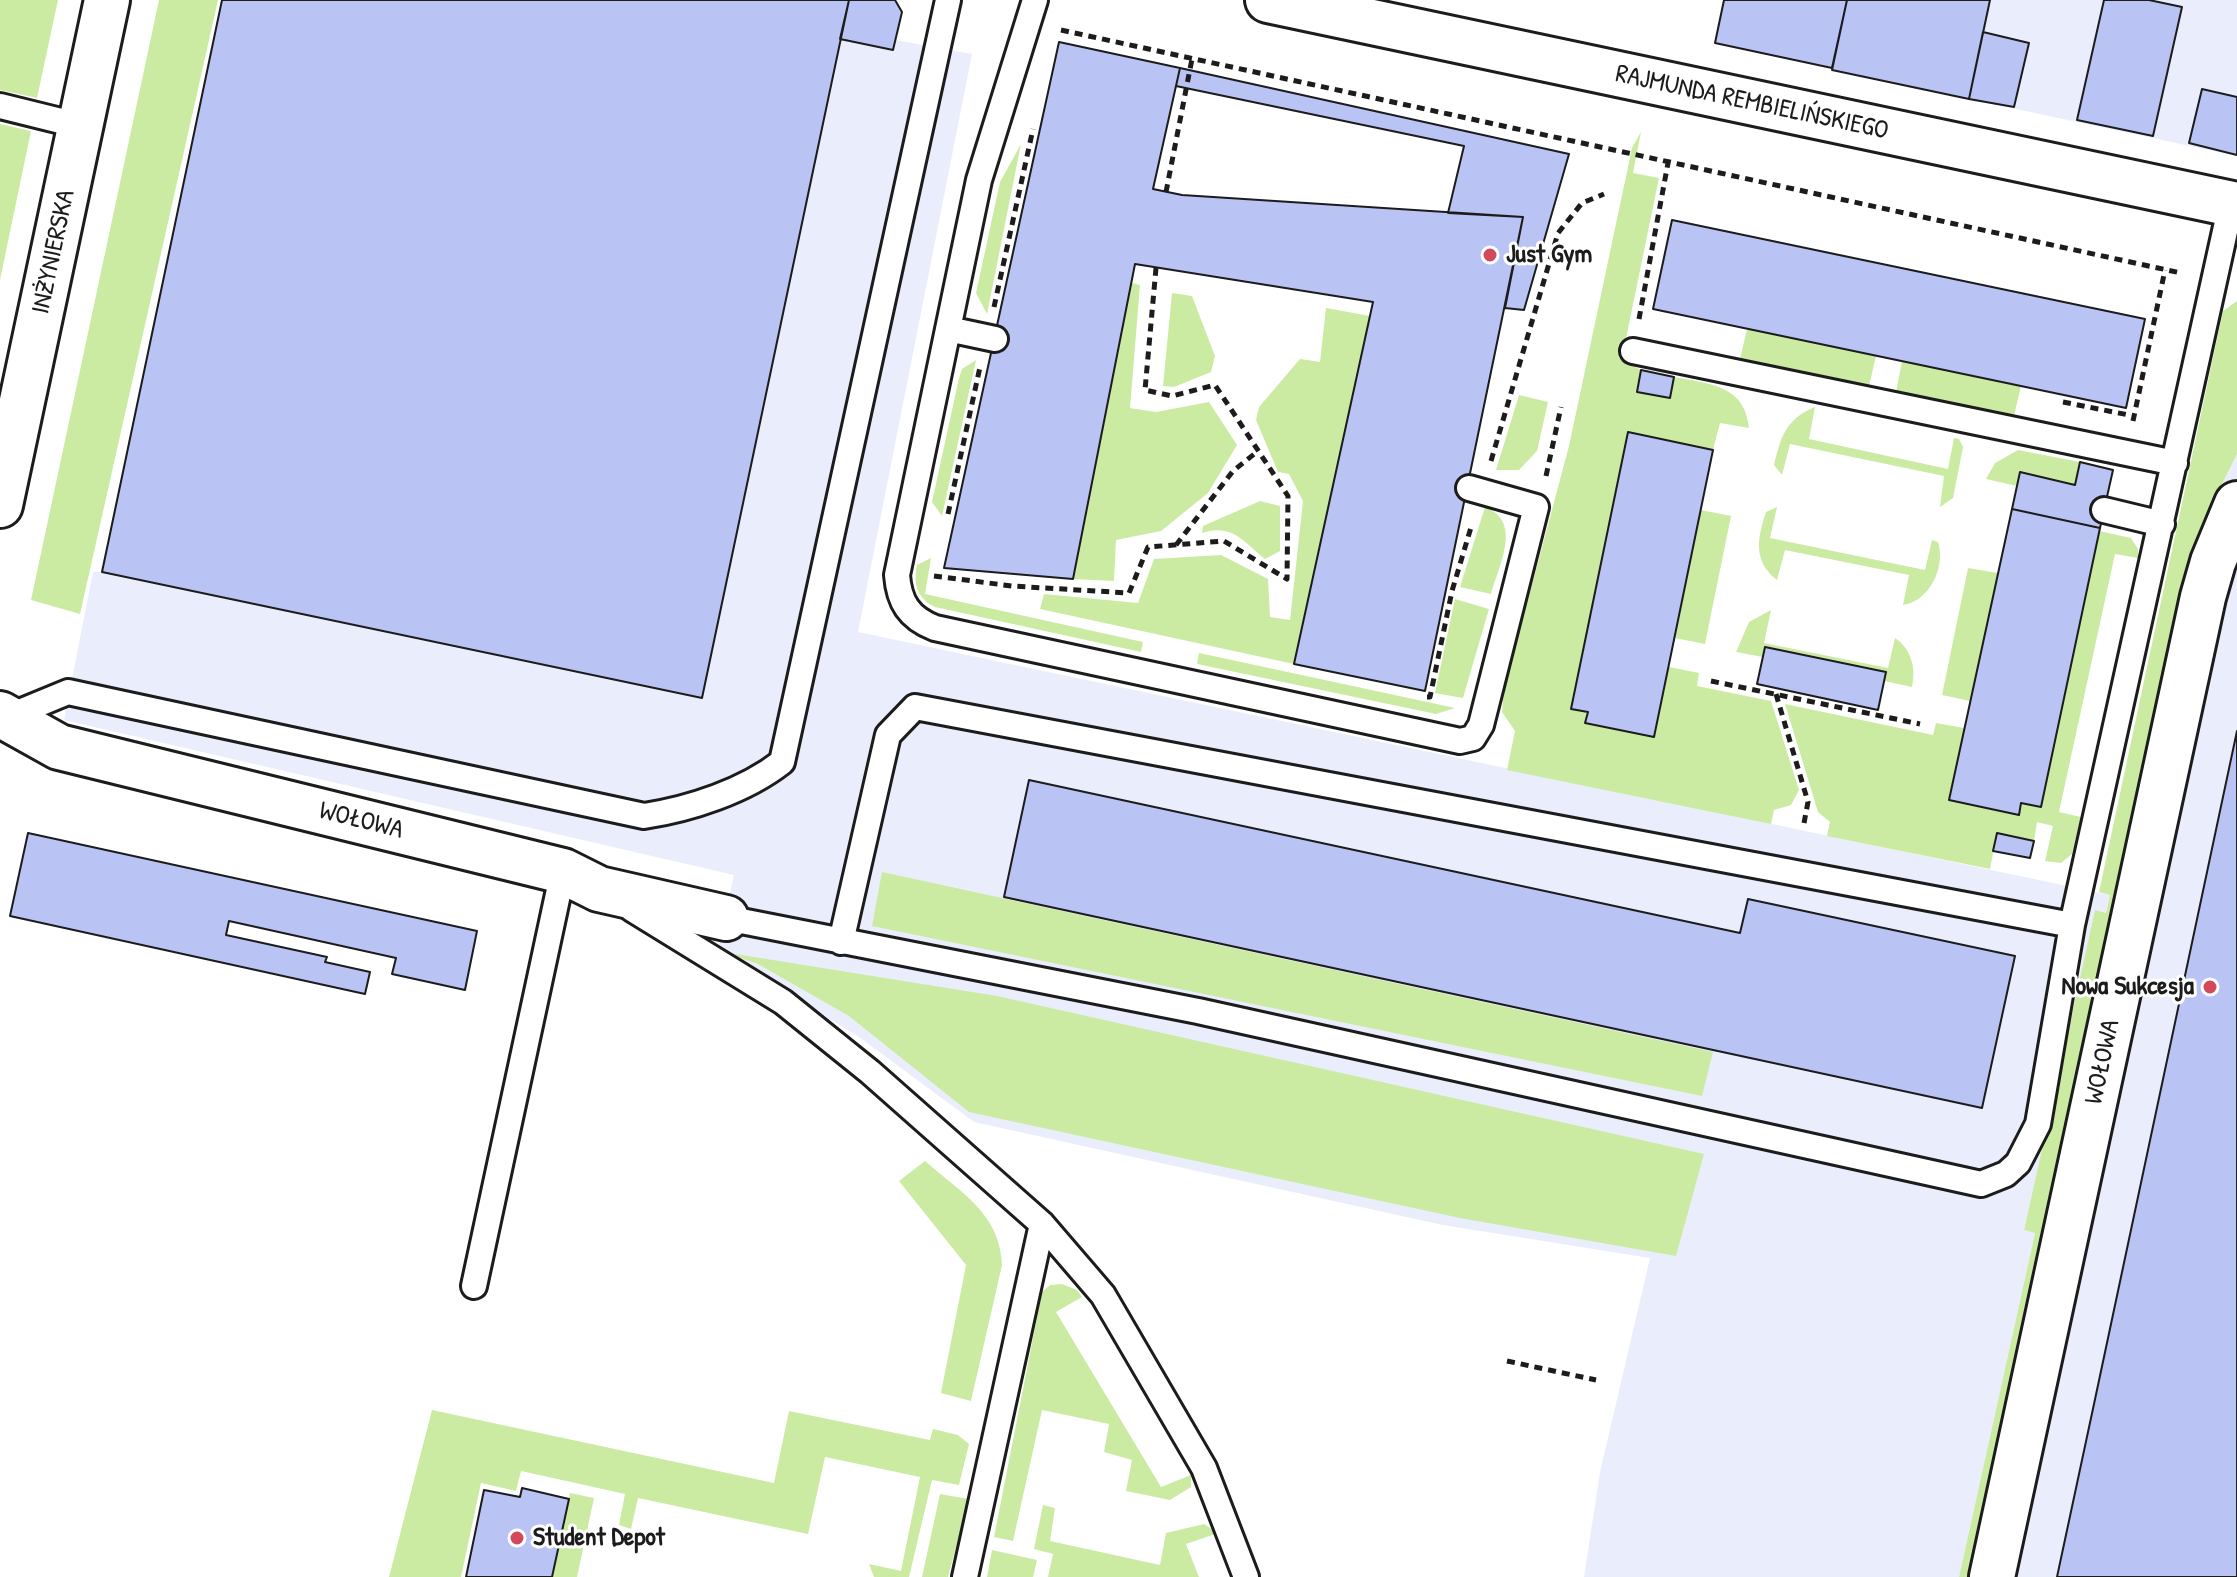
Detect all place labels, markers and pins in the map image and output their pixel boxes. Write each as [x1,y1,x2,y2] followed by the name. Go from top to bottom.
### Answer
[1506,239,1592,271] place label: Just Gym
[1481,246,1499,264] marker: Just Gym
[2062,971,2194,1003] place label: Nowa Sukcesja
[2201,978,2219,996] marker: Nowa Sukcesja
[533,1522,665,1554] place label: Student Depot
[508,1529,526,1547] marker: Student Depot

